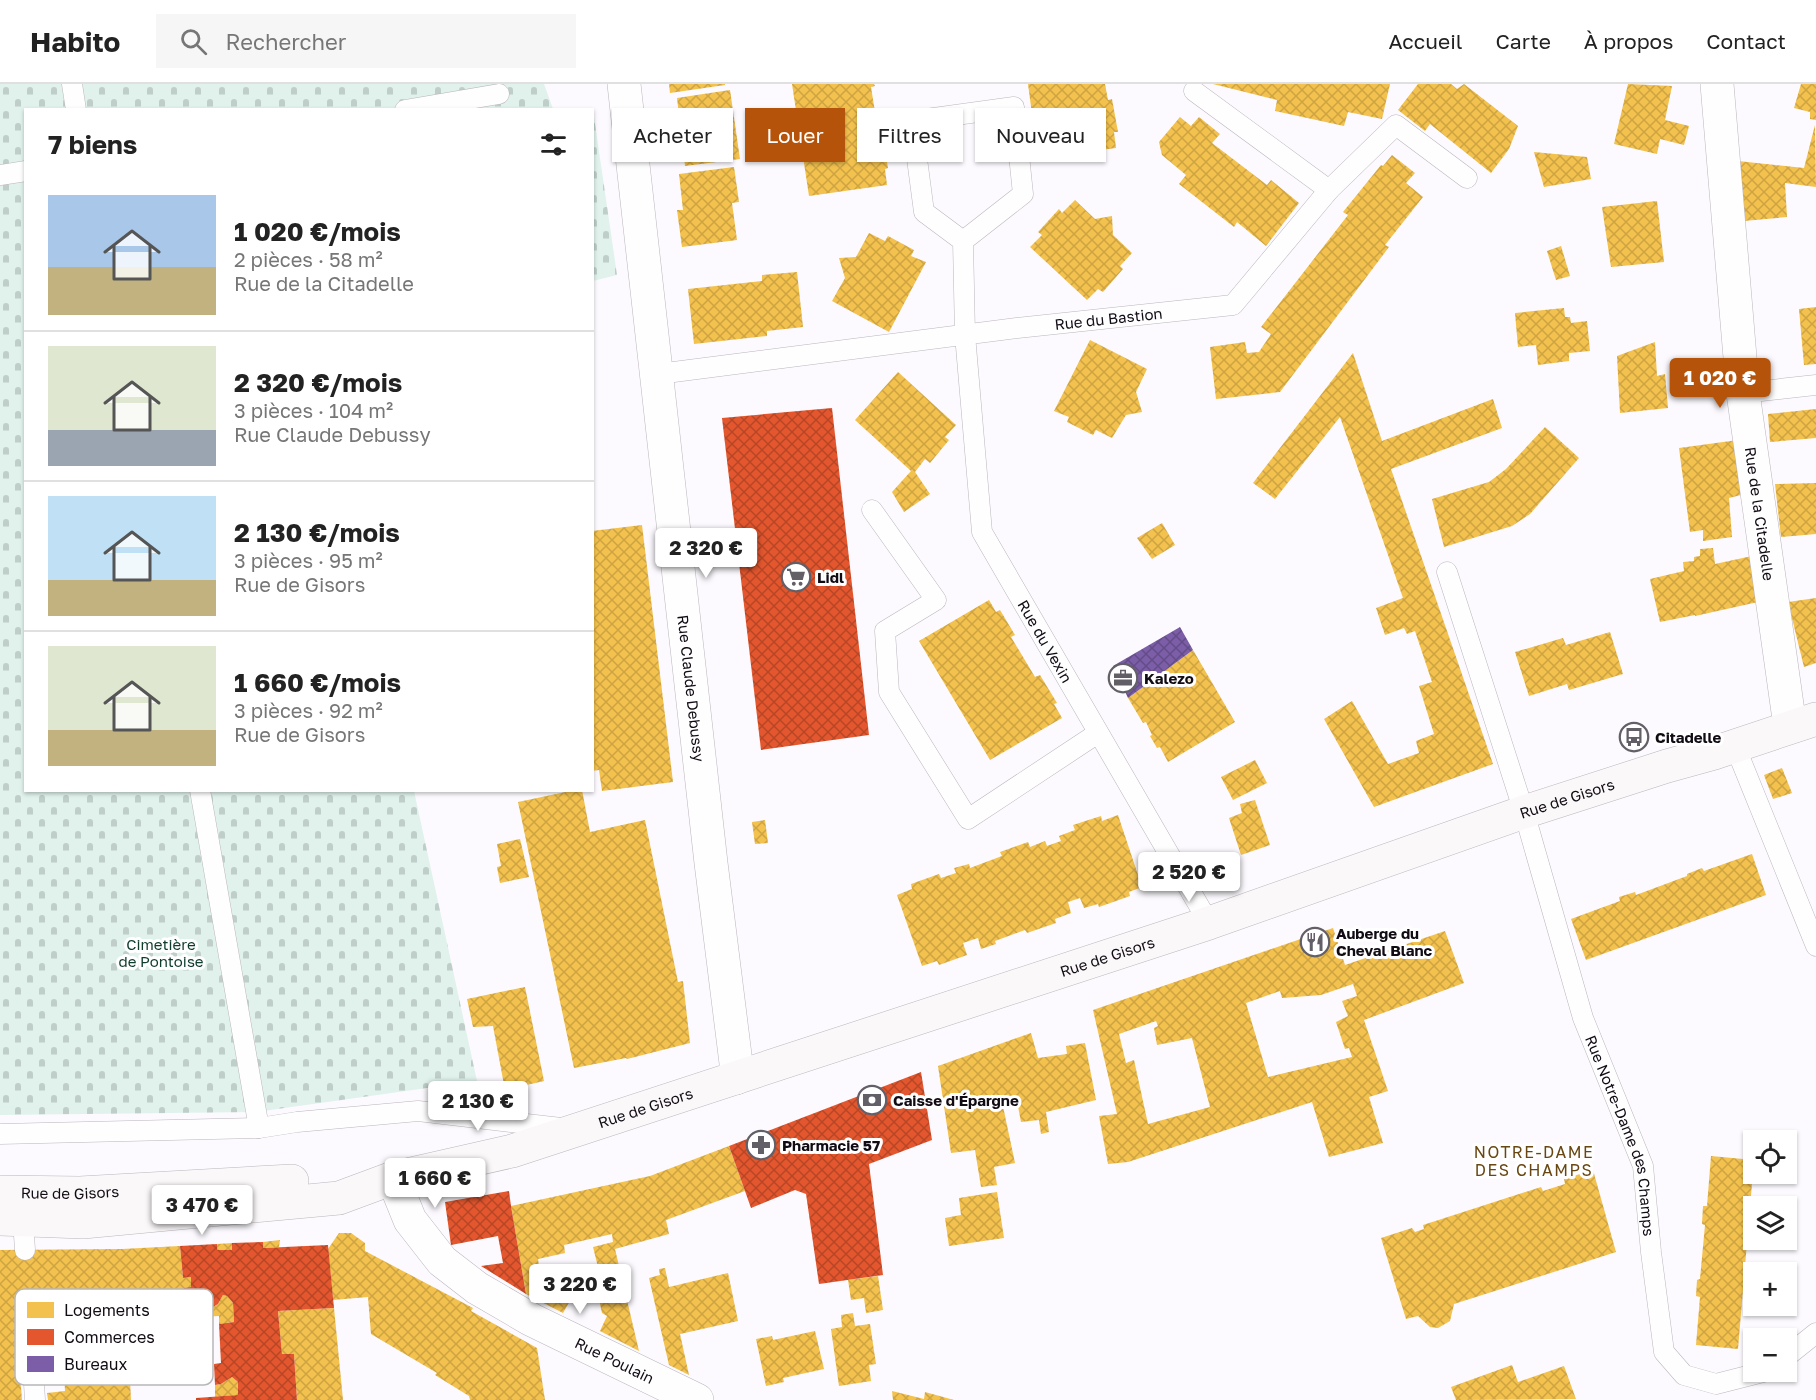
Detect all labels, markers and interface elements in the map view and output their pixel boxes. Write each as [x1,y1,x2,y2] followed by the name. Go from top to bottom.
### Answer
[156,14,576,68] search box
[30,25,120,58] text: Habito
[177,25,210,58] icon: search
[225,28,346,55] text: Rechercher
[1389,28,1462,54] text: Accueil
[1495,28,1551,54] text: Carte
[1584,28,1673,54] text: À propos
[1706,28,1786,54] text: Contact
[612,108,733,162] chip: Acheter
[745,108,845,162] chip: Louer
[857,108,963,162] chip: Filtres
[975,108,1106,162] chip: Nouveau
[537,128,570,161] icon: filters
[48,129,137,160] text: 7 biens
[234,216,401,247] text: 1 020 €/mois
[96,219,168,291] icon: home
[234,247,383,271] text: 2 pièces · 58 m²
[234,271,414,295] text: Rue de la Citadelle
[1054,304,1163,333] street label: Rue du Bastion
[1665,358,1775,409] pin: 1 020 €
[1684,365,1756,389] text: 1 020 €
[234,367,402,398] text: 2 320 €/mois
[96,370,168,442] icon: home
[234,398,393,422] text: 3 pièces · 104 m²
[234,422,431,446] text: Rue Claude Debussy
[1742,446,1778,582] street label: Rue de la Citadelle
[234,517,400,548] text: 2 130 €/mois
[96,520,168,592] icon: home
[651,528,761,579] pin: 2 320 €
[669,535,743,559] text: 2 320 €
[234,548,383,572] text: 3 pièces · 95 m²
[780,561,812,593] supermarket icon: Lidl
[817,568,844,586] place label: Lidl
[234,572,365,596] text: Rue de Gisors
[1014,597,1076,686] street label: Rue du Vexin
[674,614,709,763] street label: Rue Claude Debussy
[1107,662,1139,694] office icon: Kalezo
[234,667,401,698] text: 1 660 €/mois
[1144,669,1194,687] place label: Kalezo
[96,670,168,742] icon: home
[234,698,383,722] text: 3 pièces · 92 m²
[1618,721,1650,753] bus stop icon: Citadelle
[234,722,365,746] text: Rue de Gisors
[1655,728,1722,746] place label: Citadelle
[1517,775,1616,822] street label: Rue de Gisors
[1134,852,1244,903] pin: 2 520 €
[1152,859,1226,883] text: 2 520 €
[1336,924,1433,959] place label: Auberge du Cheval Blanc
[1299,926,1331,958] restaurant icon: Auberge du Cheval Blanc
[1058,932,1157,980] street label: Rue de Gisors
[118,935,204,970] park label: Cimetière de Pontoise
[1582,1032,1658,1237] street label: Rue Notre-Dame des Champs
[423,1081,533,1132] pin: 2 130 €
[596,1084,695,1131] street label: Rue de Gisors
[856,1084,888,1116] bank icon: Caisse d'Épargne
[442,1088,514,1112] text: 2 130 €
[893,1091,1019,1109] place label: Caisse d'Épargne
[745,1129,777,1161] pharmacy icon: Pharmacie 57
[1743,1130,1797,1382] map controls
[1743,1130,1797,1184] button: locate
[782,1136,880,1154] place label: Pharmacie 57
[1474,1142,1594,1180] district label: NOTRE-DAME DES CHAMPS
[380,1158,490,1209] pin: 1 660 €
[399,1165,471,1189] text: 1 660 €
[21,1182,120,1202] street label: Rue de Gisors
[147,1185,257,1236] pin: 3 470 €
[166,1192,238,1216] text: 3 470 €
[1743,1196,1797,1250] button: layers
[1743,1262,1797,1316] button: +
[525,1264,635,1315] pin: 3 220 €
[543,1271,617,1295] text: 3 220 €
[15,1289,213,1385] legend
[64,1300,150,1320] text: Logements
[64,1327,155,1347] text: Commerces
[1743,1328,1797,1382] button: −
[572,1333,657,1387] street label: Rue Poulain
[64,1354,127,1374] text: Bureaux

